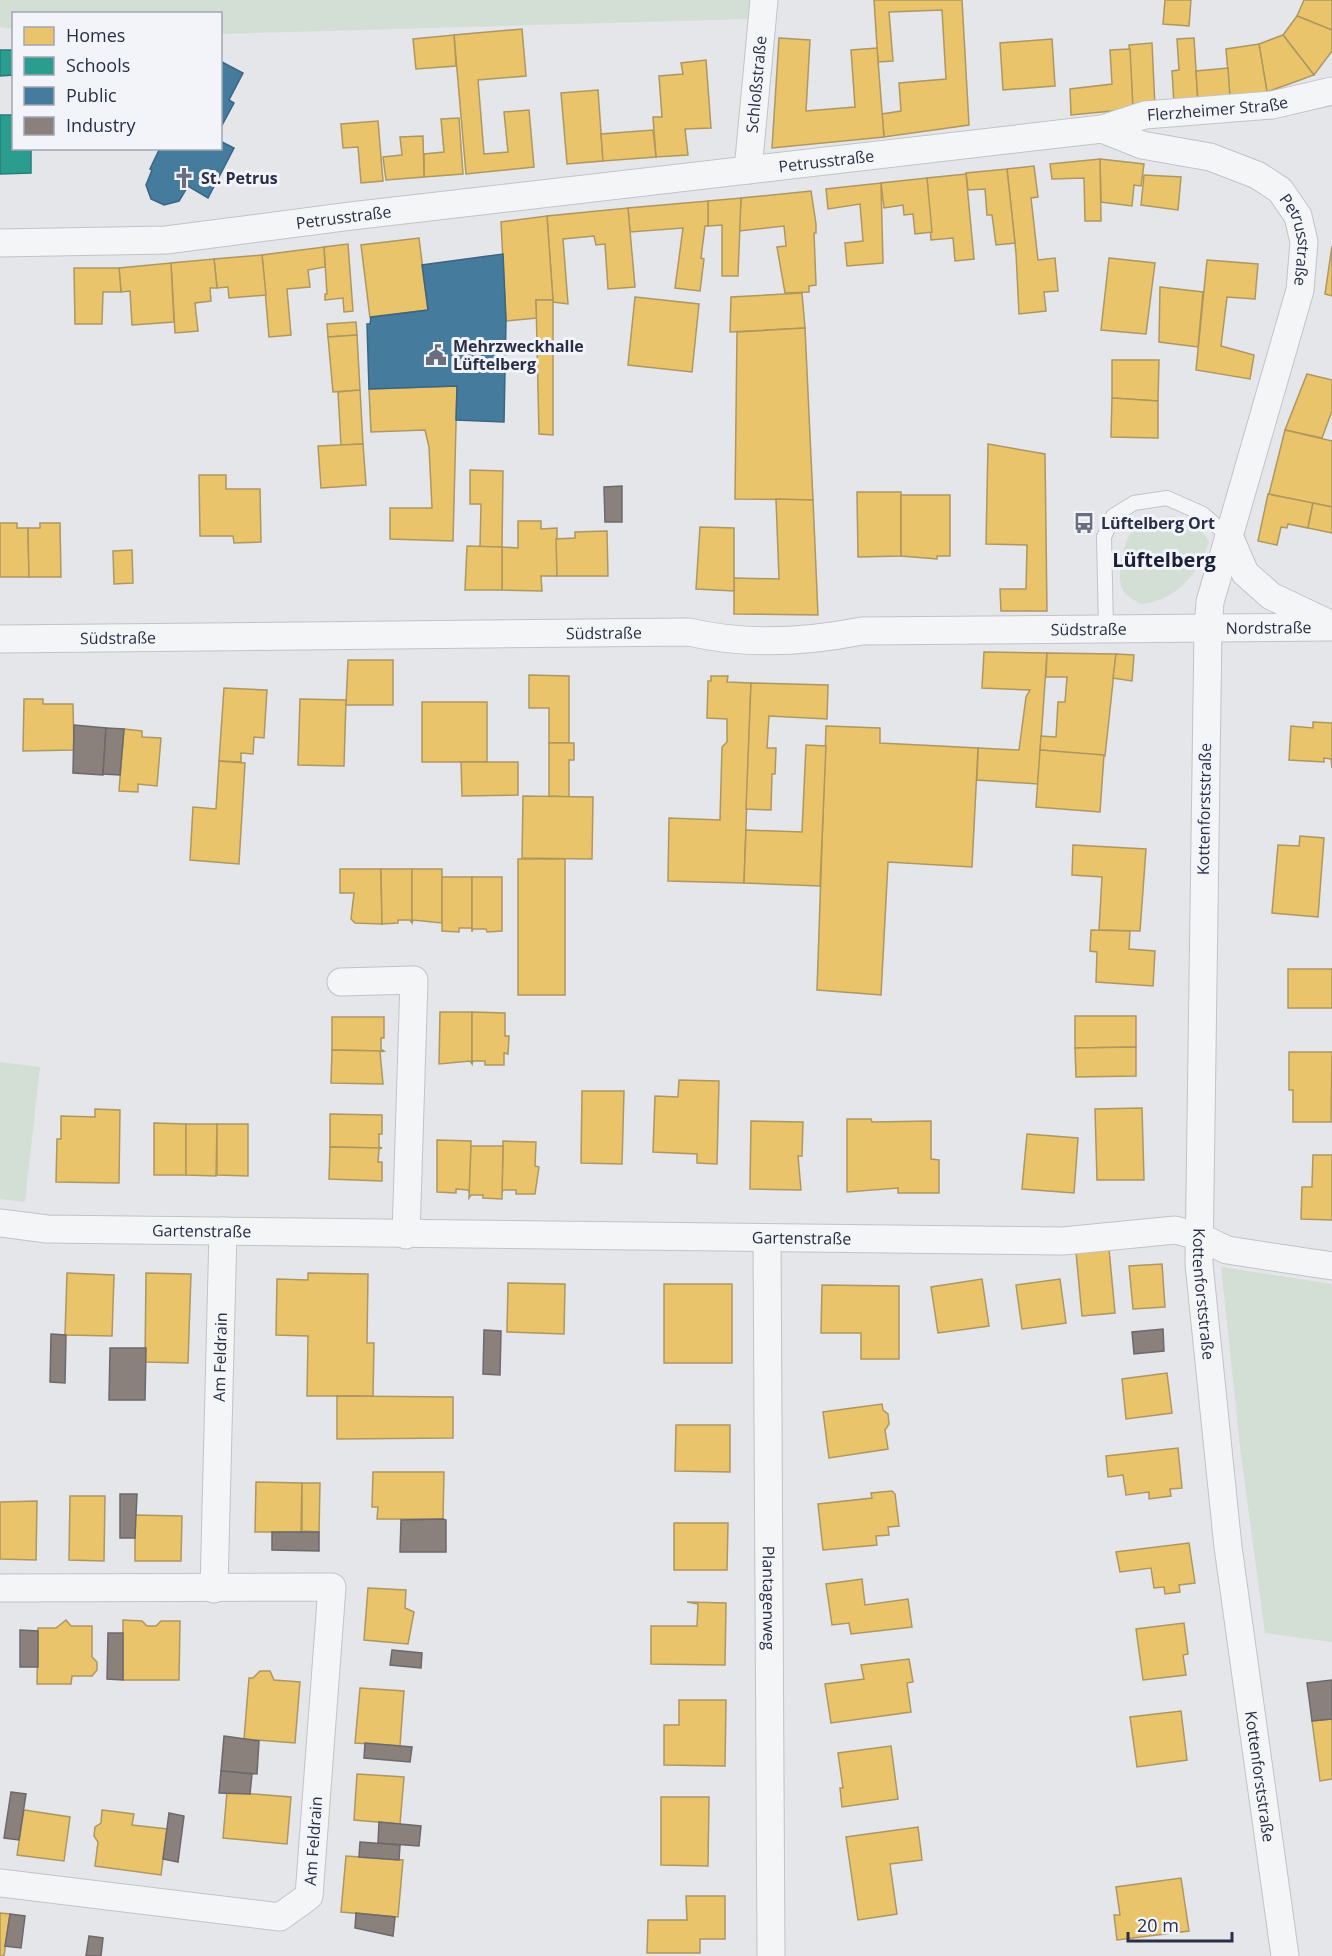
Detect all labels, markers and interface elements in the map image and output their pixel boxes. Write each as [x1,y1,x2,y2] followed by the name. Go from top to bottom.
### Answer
[12,12,222,150] legend
[66,23,125,47] text: Homes
[741,35,772,134] street label: Schloßstraße
[66,53,130,77] text: Schools
[66,83,117,107] text: Public
[1146,91,1290,126] street label: Flerzheimer Straße
[66,113,136,137] text: Industry
[777,144,875,177] street label: Petrusstraße
[172,166,196,190] church icon: St. Petrus
[201,167,278,189] place label: St. Petrus
[1275,189,1315,287] street label: Petrusstraße
[294,200,392,234] street label: Petrusstraße
[453,335,584,375] place label: Mehrzweckhalle Lüftelberg
[424,343,448,367] public building icon: Mehrzweckhalle Lüftelberg
[1072,511,1096,535] bus stop icon: Lüftelberg Ort
[1101,512,1215,534] place label: Lüftelberg Ort
[1112,546,1217,573] district label: Lüftelberg
[1226,616,1312,639] street label: Nordstraße
[1051,618,1127,640] street label: Südstraße
[566,621,642,644] street label: Südstraße
[80,626,156,649] street label: Südstraße
[1192,743,1216,875] street label: Kottenforststraße
[152,1219,251,1242] street label: Gartenstraße
[752,1226,851,1249] street label: Gartenstraße
[1188,1228,1220,1361] street label: Kottenforststraße
[208,1312,232,1402] street label: Am Feldrain
[758,1546,780,1651] street label: Plantagenweg
[1240,1709,1280,1843] street label: Kottenforststraße
[299,1796,327,1886] street label: Am Feldrain
[1128,1905,1232,1943] scale bar
[1137,1913,1179,1937] text: 20 m

